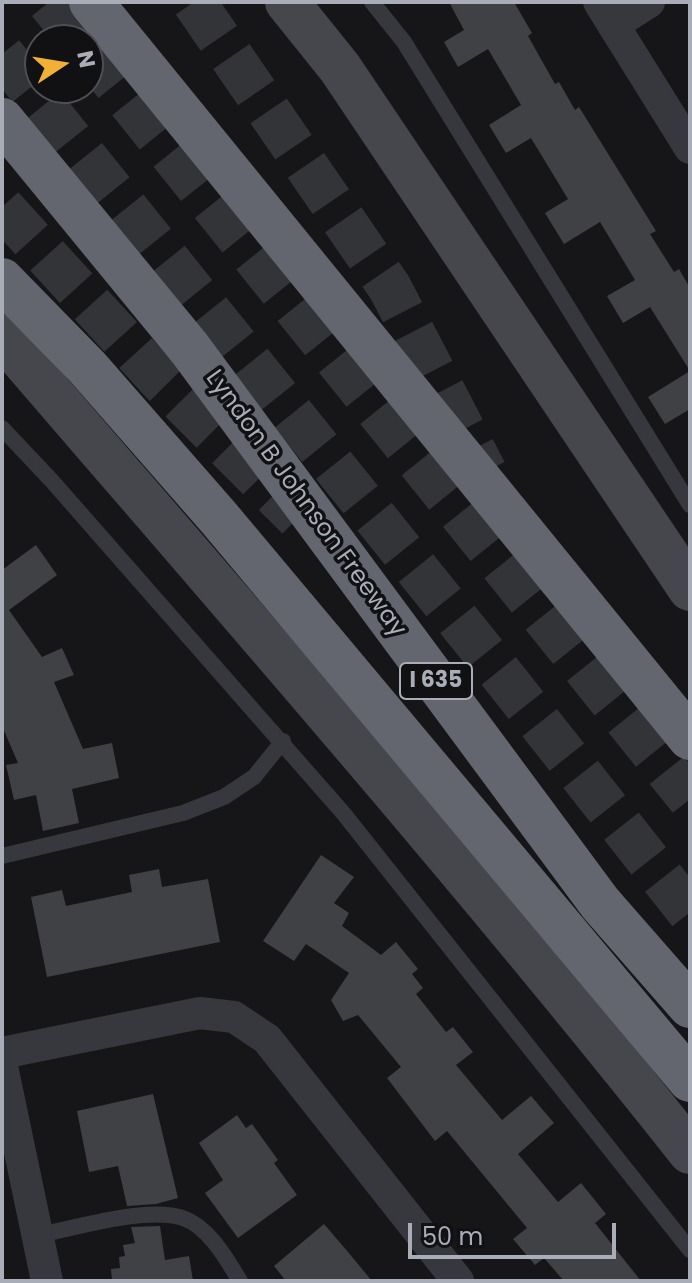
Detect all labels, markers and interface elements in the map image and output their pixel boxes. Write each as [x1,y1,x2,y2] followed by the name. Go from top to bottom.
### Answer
[24,24,104,104] north arrow
[69,48,103,71] text: N
[199,365,411,643] street label: Lyndon B Johnson Freeway
[400,663,472,699] road number: I 635
[412,1207,620,1257] scale bar
[422,1220,483,1253] text: 50 m

